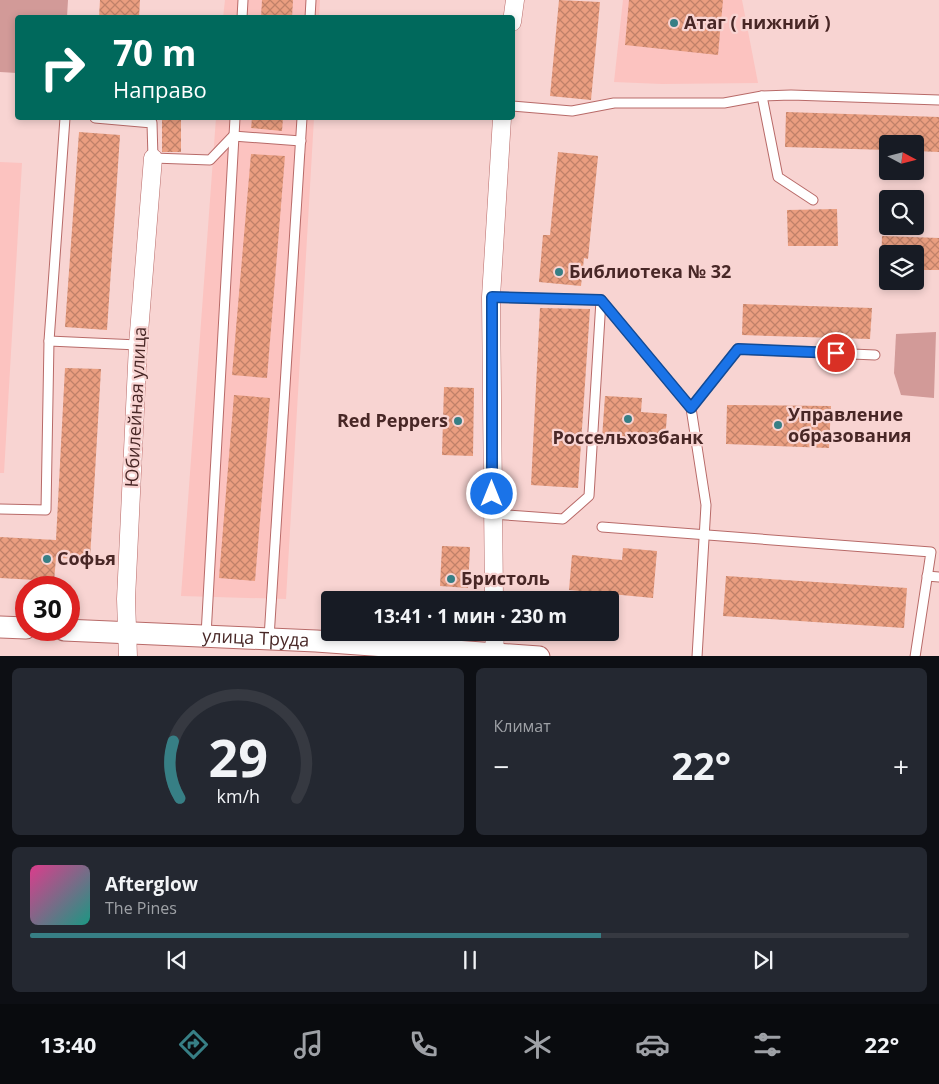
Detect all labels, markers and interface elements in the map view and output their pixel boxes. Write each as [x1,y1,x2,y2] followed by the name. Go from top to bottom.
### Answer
[684,10,831,34] place label: Атаг ( нижний )
[668,17,680,29] marker: Атаг ( нижний )
[113,29,196,76] text: 70 m
[30,35,95,100] icon: right
[113,74,207,104] text: Направо
[879,135,924,180] north arrow
[879,135,924,290] map controls
[879,190,924,235] button: search
[879,245,924,290] button: layers
[569,259,731,283] place label: Библиотека № 32
[553,266,565,278] marker: Библиотека № 32
[119,326,151,488] street label: Юбилейная улица
[815,332,857,374] pin
[822,339,850,367] icon: arrive
[788,402,912,447] place label: Управление образования
[337,408,448,432] place label: Red Peppers
[622,413,634,425] marker: Россельхозбанк
[452,415,464,427] marker: Red Peppers
[772,419,784,431] marker: Управление образования
[553,425,704,449] place label: Россельхозбанк
[465,467,517,519] position arrow
[57,546,116,570] place label: Софья
[41,553,53,565] marker: Софья
[461,566,550,590] place label: Бристоль
[445,573,457,585] marker: Бристоль
[15,576,80,641] speed limit sign: 30
[373,603,567,629] text: 13:41 · 1 мин · 230 m
[202,623,310,652] street label: улица Труда
[494,715,551,737] text: Климат
[208,721,267,792] text: 29
[671,739,731,791] text: 22°
[494,747,510,785] text: −
[893,747,909,785] text: +
[216,784,259,808] text: km/h
[105,871,198,897] text: Afterglow
[105,897,177,919] text: The Pines
[163,946,191,974] icon: previous
[456,946,484,974] icon: pause
[749,946,777,974] icon: next
[176,1027,211,1062] icon: directions
[291,1027,326,1062] icon: music
[406,1027,441,1062] icon: phone
[520,1027,555,1062] icon: climate
[635,1027,670,1062] icon: car
[750,1027,785,1062] icon: filters
[40,1029,96,1059] text: 13:40
[864,1029,899,1059] text: 22°

